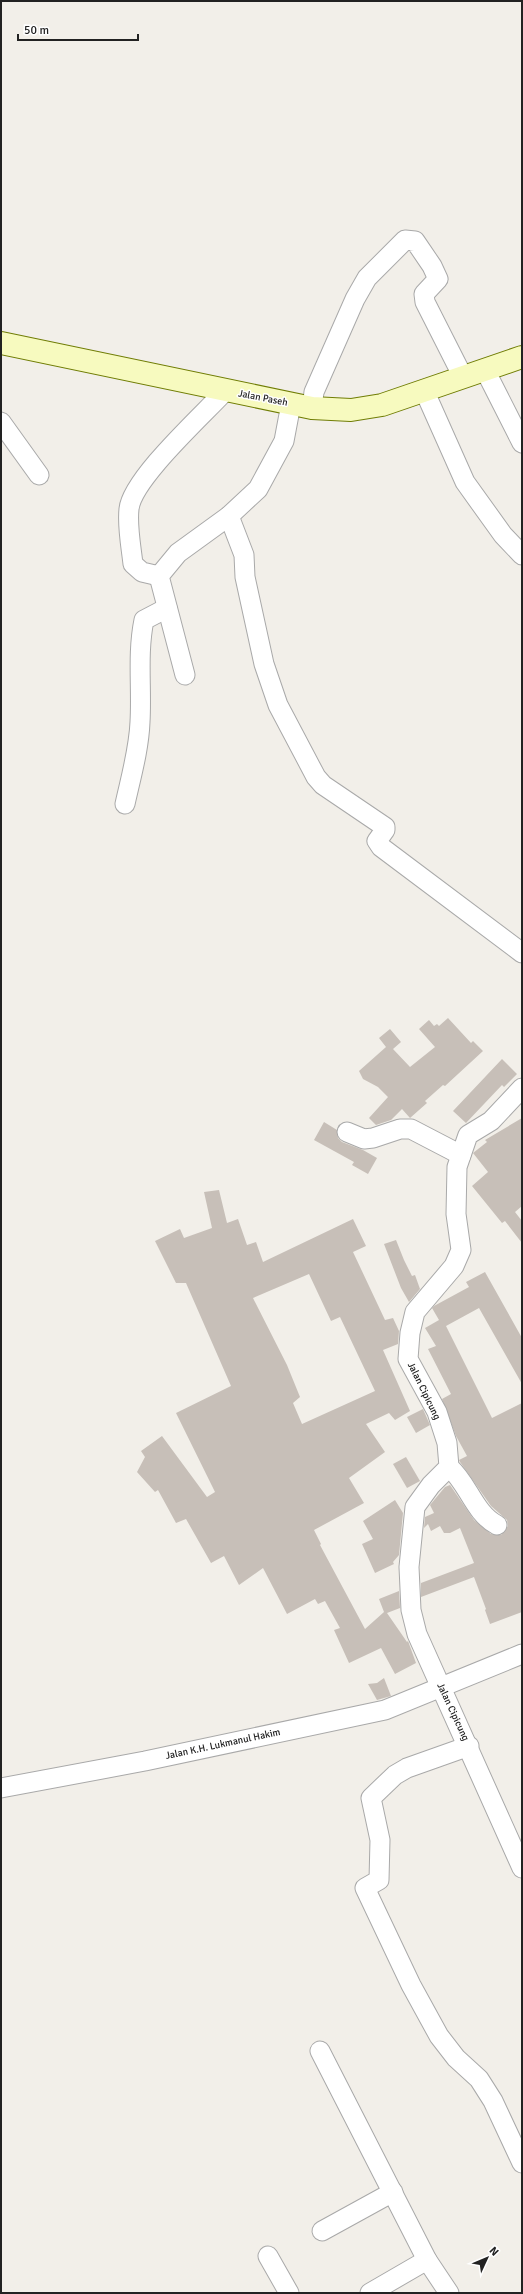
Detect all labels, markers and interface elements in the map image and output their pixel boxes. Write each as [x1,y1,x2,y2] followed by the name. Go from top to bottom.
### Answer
[18,16,138,42] scale bar
[24,23,49,38] text: 50 m
[237,387,289,409] street label: Jalan Paseh
[405,1360,443,1422] street label: Jalan Cipicung
[434,1681,472,1743] street label: Jalan Cipicung
[164,1726,282,1762] street label: Jalan K.H. Lukmanul Hakim
[467,2238,507,2278] north arrow
[486,2244,501,2259] text: N

